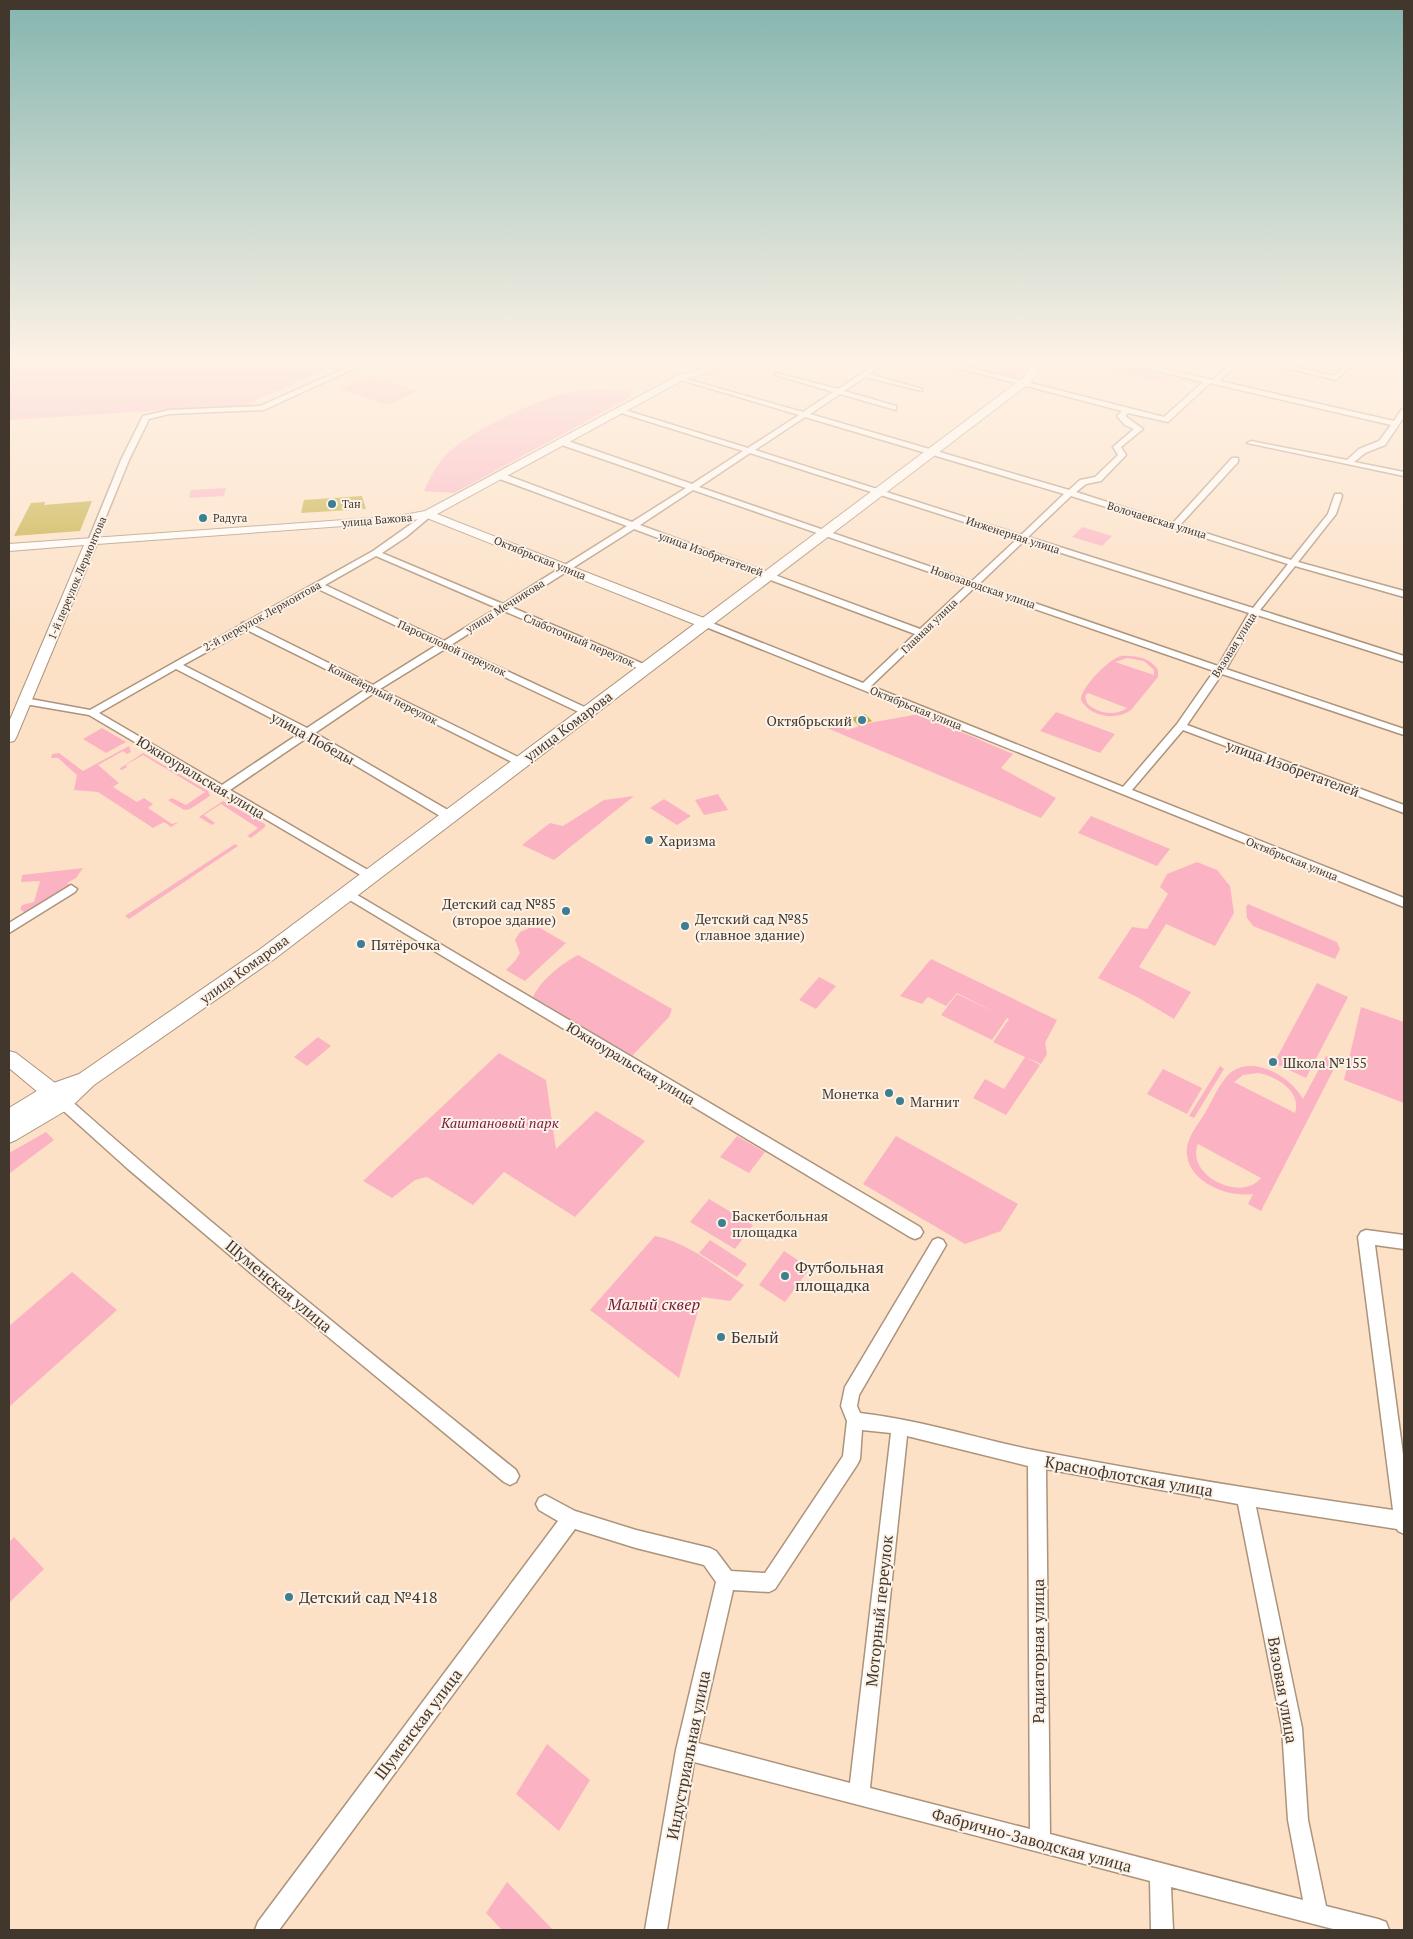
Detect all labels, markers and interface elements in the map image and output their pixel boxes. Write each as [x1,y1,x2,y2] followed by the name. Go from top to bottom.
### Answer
[342,497,361,511] place label: Тан
[326,498,338,510] marker: Тан
[1106,498,1209,542] street label: Волочаевская улица
[340,510,413,530] street label: улица Бажова
[213,511,248,525] place label: Радуга
[197,512,209,524] marker: Радуга
[964,513,1062,557] street label: Инженерная улица
[45,514,109,642] street label: 1-й переулок Лермонтова
[656,528,765,580] street label: улица Изобретателей
[492,533,589,583] street label: Октябрьская улица
[929,562,1038,612] street label: Новозаводская улица
[462,576,548,637] street label: улица Мечникова
[201,578,324,654] street label: 2-й переулок Лермонтова
[898,595,961,657] street label: Главная улица
[521,610,637,670] street label: Слаботочный переулок
[1208,610,1260,680] street label: Вязовая улица
[396,617,509,679] street label: Паросиловой переулок
[326,660,440,728] street label: Конвейерный переулок
[868,683,965,733] street label: Октябрьская улица
[519,687,616,766] street label: улица Комарова
[267,707,358,769] street label: улица Победы
[766,711,852,730] place label: Октябрьский
[856,714,868,726] marker: Октябрьский
[133,731,269,823] street label: Южноуральская улица
[1223,735,1363,801] street label: улица Изобретателей
[659,831,716,850] place label: Харизма
[643,834,655,846] marker: Харизма
[1244,834,1341,884] street label: Октябрьская улица
[442,894,556,929] place label: Детский сад №85 (второе здание)
[560,905,572,917] marker: Детский сад №85 (второе здание)
[695,909,809,944] place label: Детский сад №85 (главное здание)
[679,920,691,932] marker: Детский сад №85 (главное здание)
[195,930,292,1008] street label: улица Комарова
[371,935,440,954] place label: Пятёрочка
[355,938,367,950] marker: Пятёрочка
[563,1017,699,1109] street label: Южноуральская улица
[1283,1053,1367,1072] place label: Школа №155
[1267,1056,1279,1068] marker: Школа №155
[822,1084,879,1103] place label: Монетка
[883,1087,895,1099] marker: Монетка
[910,1092,959,1111] place label: Магнит
[894,1095,906,1107] marker: Магнит
[440,1113,559,1132] park label: Каштановый парк
[732,1206,828,1241] place label: Баскетбольная площадка
[716,1217,728,1229] marker: Баскетбольная площадка
[221,1235,337,1337] street label: Шуменская улица
[795,1256,884,1296] place label: Футбольная площадка
[779,1270,791,1282] marker: Футбольная площадка
[607,1293,701,1315] park label: Малый сквер
[731,1326,779,1348] place label: Белый
[715,1331,727,1343] marker: Белый
[1043,1450,1215,1502] street label: Краснофлотская улица
[860,1534,898,1688] street label: Моторный переулок
[1027,1579,1049,1723] street label: Радиаторная улица
[299,1586,437,1608] place label: Детский сад №418
[283,1591,295,1603] marker: Детский сад №418
[1263,1635,1303,1745] street label: Вязовая улица
[369,1664,467,1784] street label: Шуменская улица
[661,1669,715,1841] street label: Индустриальная улица
[930,1803,1134,1877] street label: Фабрично-Заводская улица

